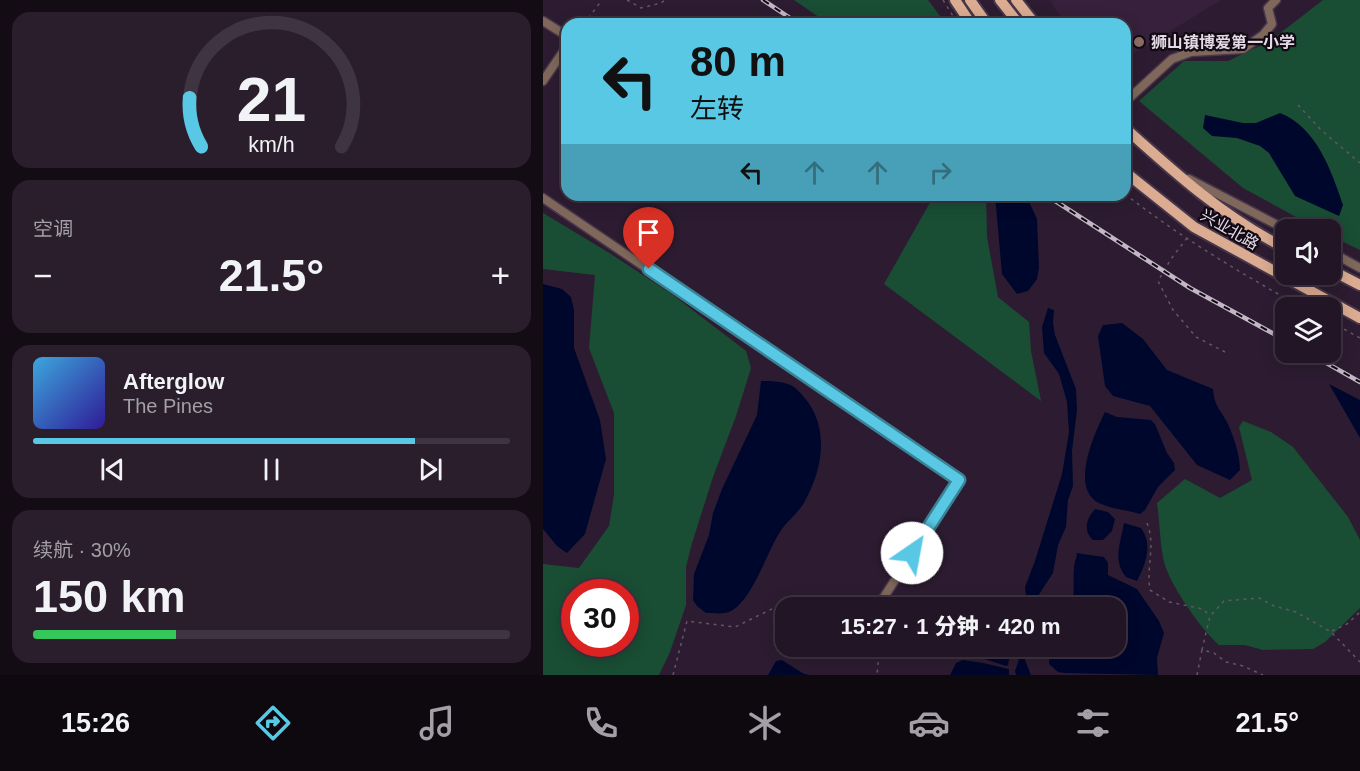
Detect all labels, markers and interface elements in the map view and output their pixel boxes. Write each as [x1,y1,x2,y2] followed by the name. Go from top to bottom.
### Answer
[1151,33,1295,51] place label: 狮山镇博爱第一小学
[1132,35,1146,49] marker: 狮山镇博爱第一小学
[690,38,786,85] text: 80 m
[591,42,669,120] icon: left
[237,65,306,134] text: 21
[690,94,744,124] text: 左转
[248,133,295,157] text: km/h
[735,156,768,189] icon: left
[798,156,831,189] icon: ahead
[861,156,894,189] icon: ahead
[924,156,957,189] icon: right
[1198,206,1262,253] street label: 兴业北路
[623,207,674,269] pin
[632,216,665,249] icon: arrive
[33,218,73,240] text: 空调
[1275,219,1341,363] map controls
[1275,219,1341,285] button: sound
[219,250,324,301] text: 21.5°
[33,257,52,294] text: −
[491,257,510,294] text: +
[1275,297,1341,363] button: layers
[123,369,224,394] text: Afterglow
[123,395,213,417] text: The Pines
[96,453,129,486] icon: previous
[255,453,288,486] icon: pause
[414,453,447,486] icon: next
[880,521,944,585] position arrow
[33,539,131,561] text: 续航 · 30%
[33,571,186,622] text: 150 km
[561,579,639,657] speed limit sign: 30
[840,614,1061,639] text: 15:27 · 1 分钟 · 420 m
[252,702,294,744] icon: directions
[416,702,458,744] icon: music
[580,702,622,744] icon: phone
[744,702,786,744] icon: climate
[908,702,950,744] icon: car
[1072,702,1114,744] icon: filters
[61,708,130,738] text: 15:26
[1236,708,1299,738] text: 21.5°

